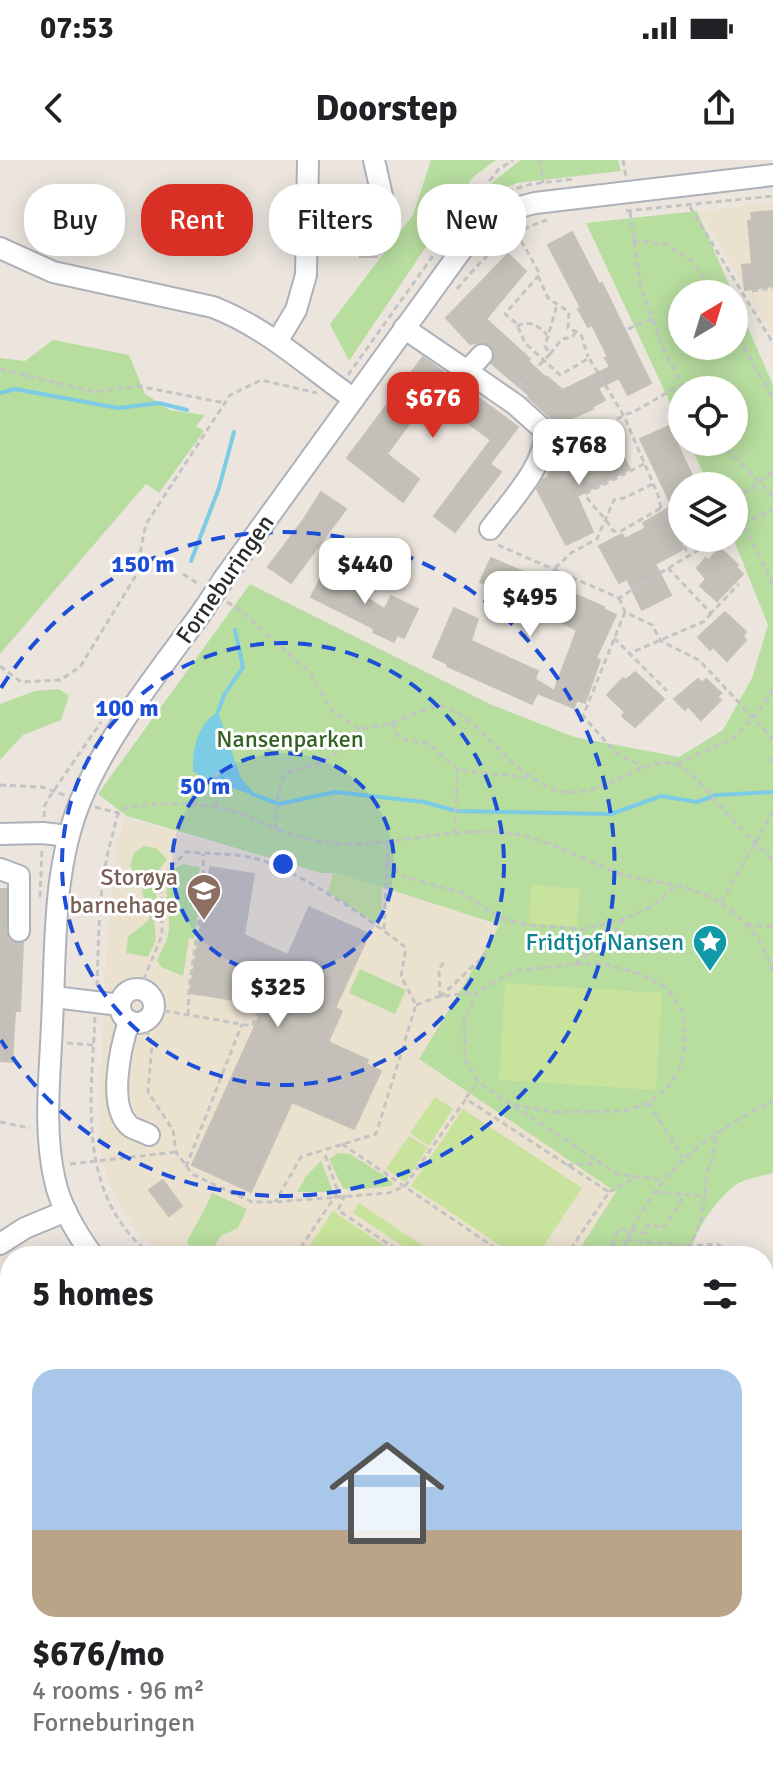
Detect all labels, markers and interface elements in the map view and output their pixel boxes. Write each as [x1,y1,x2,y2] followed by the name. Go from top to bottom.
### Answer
[40,10,114,47] text: 07:53
[32,86,76,130] icon: back
[315,86,458,131] text: Doorstep
[697,86,741,130] icon: share
[24,184,125,256] chip: Buy
[141,184,253,256] chip: Rent
[269,184,401,256] chip: Filters
[417,184,526,256] chip: New
[668,280,748,360] north arrow
[668,280,748,552] map controls
[386,372,480,440] pin: $676
[668,376,748,456] button: locate
[405,382,461,414] text: $676
[532,419,626,487] pin: $768
[551,429,607,461] text: $768
[668,472,748,552] button: layers
[170,509,280,649] street label: Forneburingen
[318,538,412,606] pin: $440
[337,548,393,580] text: $440
[111,549,175,579] text: 150 m
[483,571,577,639] pin: $495
[502,581,558,613] text: $495
[95,693,159,723] text: 100 m
[216,724,364,754] park label: Nansenparken
[180,771,230,801] text: 50 m
[269,850,297,878] centre of rings
[69,862,178,920] place label: Storøya barnehage
[185,872,223,922] school or university icon: Storøya barnehage
[691,923,729,973] place icon: Fridtjof Nansen
[525,927,684,957] place label: Fridtjof Nansen
[231,961,325,1029] pin: $325
[250,971,306,1003] text: $325
[698,1272,742,1316] icon: filters
[32,1273,153,1315] text: 5 homes
[315,1421,459,1565] icon: home
[32,1633,165,1675] text: $676/mo
[32,1675,205,1707] text: 4 rooms · 96 m²
[32,1707,195,1739] text: Forneburingen

